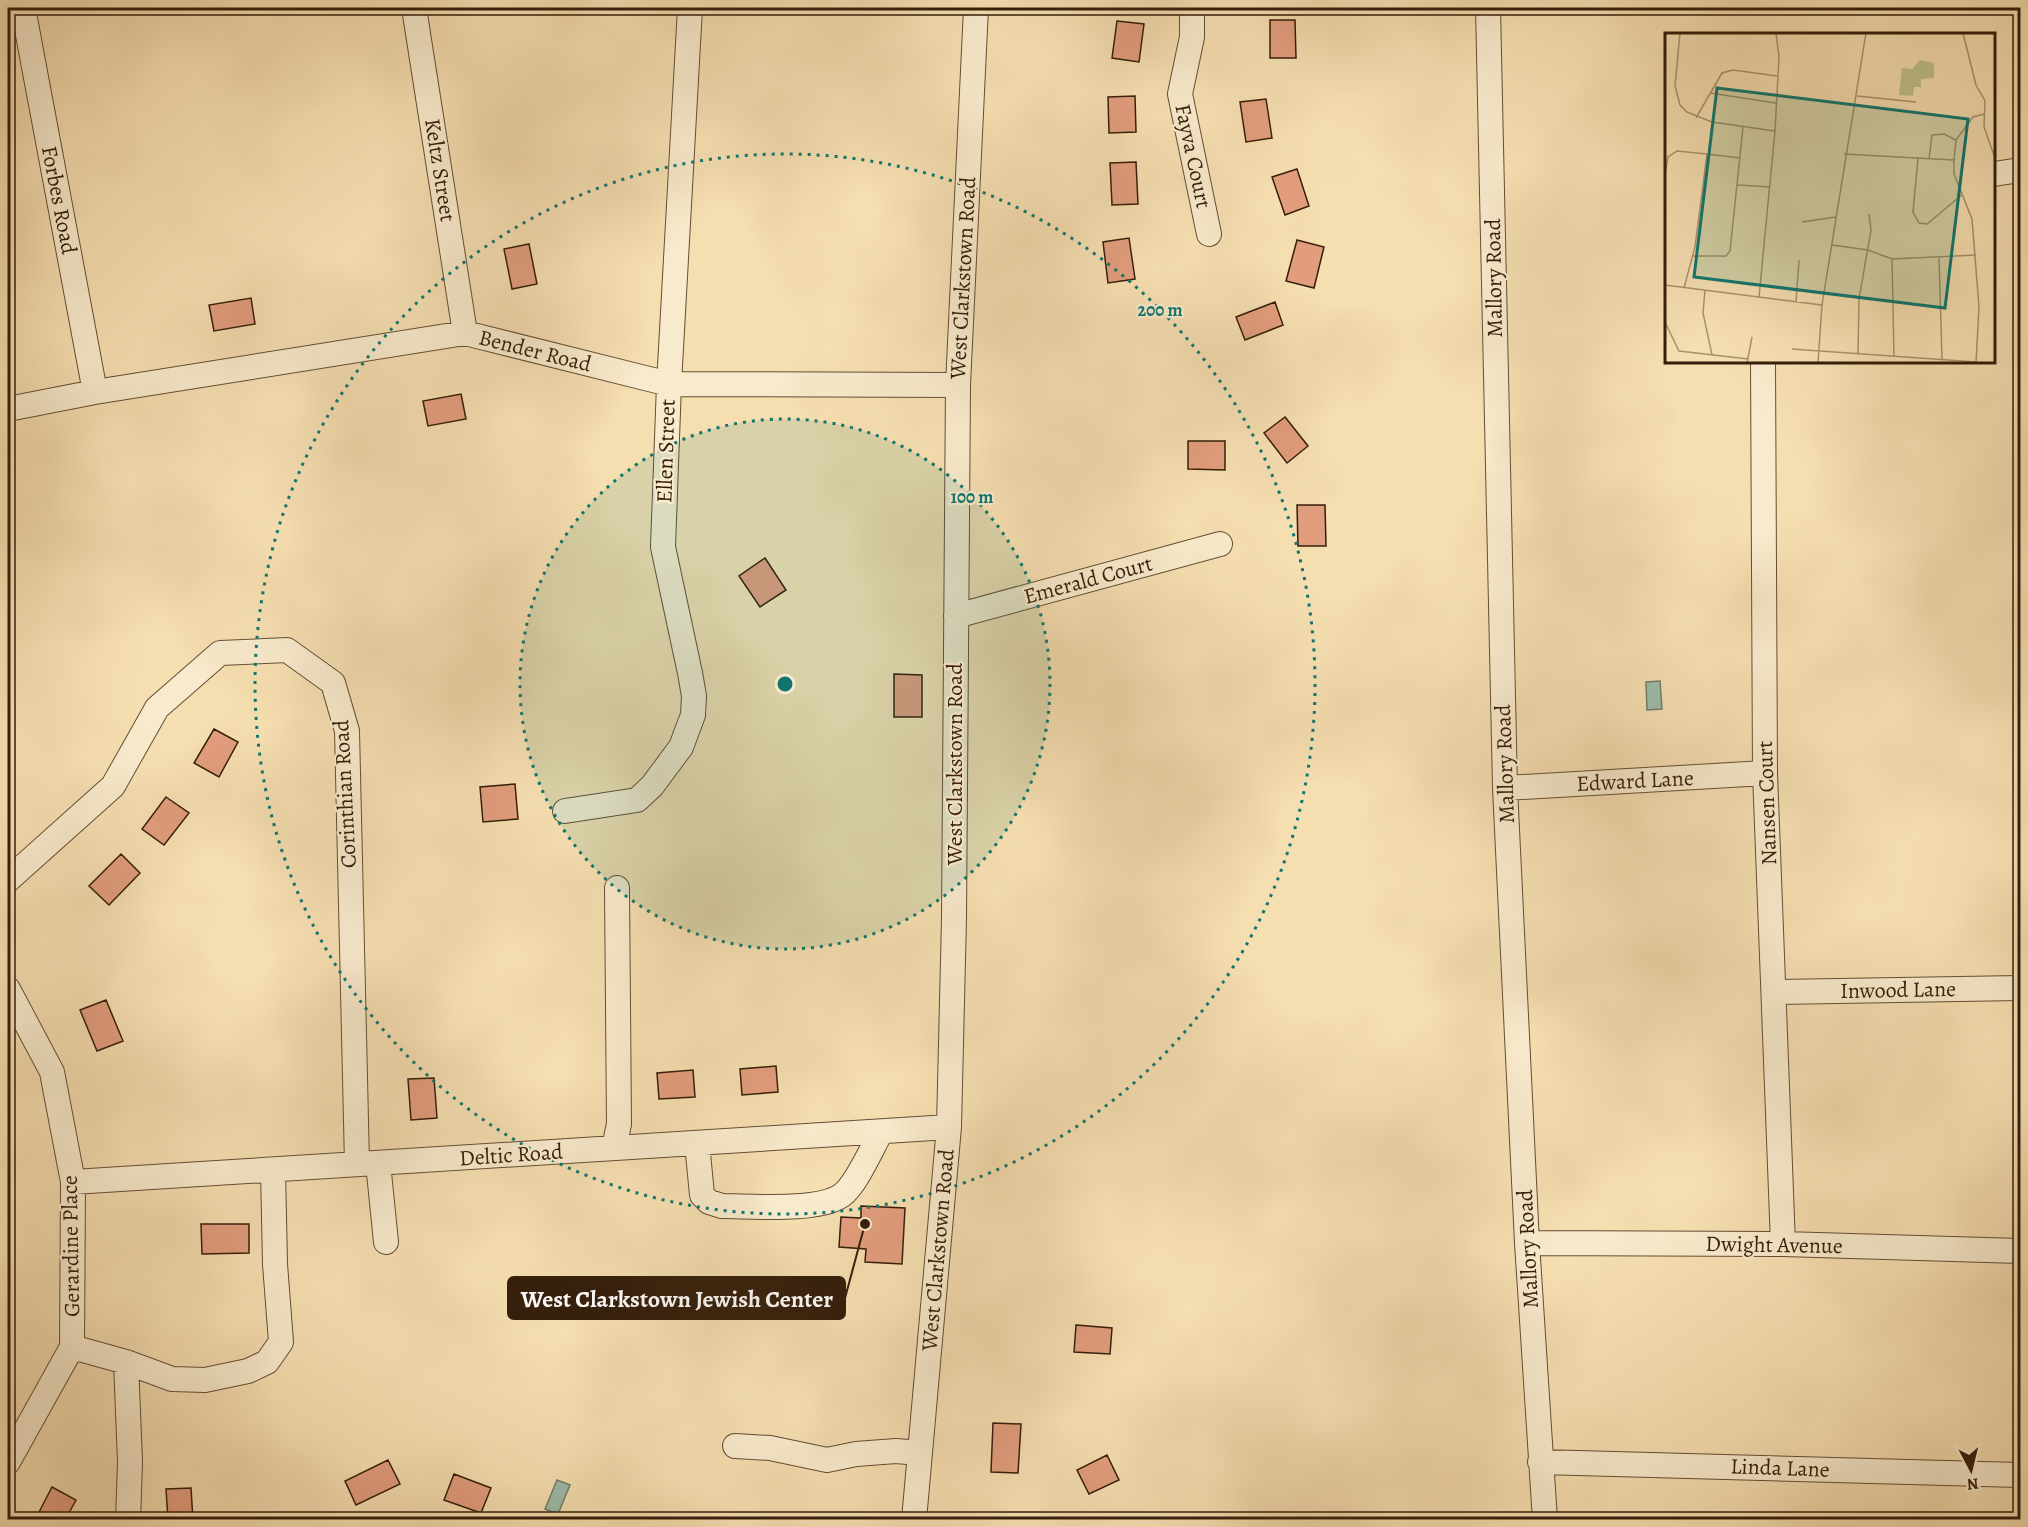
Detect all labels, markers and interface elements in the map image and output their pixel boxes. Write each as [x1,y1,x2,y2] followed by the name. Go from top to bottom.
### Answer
[1665,33,1995,363] inset map
[1167,101,1219,211] street label: Fayva Court
[417,116,463,224] street label: Keltz Street
[34,143,84,257] street label: Forbes Road
[943,176,983,381] street label: West Clarkstown Road
[1478,218,1510,338] street label: Mallory Road
[1137,298,1183,322] text: 200 m
[476,323,595,380] street label: Bender Road
[649,398,683,504] street label: Ellen Street
[951,485,993,509] text: 100 m
[1020,548,1156,612] street label: Emerald Court
[940,663,970,866] street label: West Clarkstown Road
[775,674,795,694] centre of rings
[1488,704,1522,824] street label: Mallory Road
[326,719,364,869] street label: Corinthian Road
[1750,740,1784,866] street label: Nansen Court
[1576,763,1694,799] street label: Edward Lane
[1840,974,1956,1006] street label: Inwood Lane
[458,1136,564,1174] street label: Deltic Road
[914,1148,962,1353] street label: West Clarkstown Road
[55,1175,87,1317] street label: Gerardine Place
[1510,1189,1546,1309] street label: Mallory Road
[1705,1229,1843,1261] street label: Dwight Avenue
[508,1277,845,1319] callout: West Clarkstown Jewish Center
[520,1283,833,1315] text: West Clarkstown Jewish Center
[1941,1440,2001,1500] north arrow
[1730,1451,1830,1485] street label: Linda Lane
[1965,1472,1980,1496] text: N

